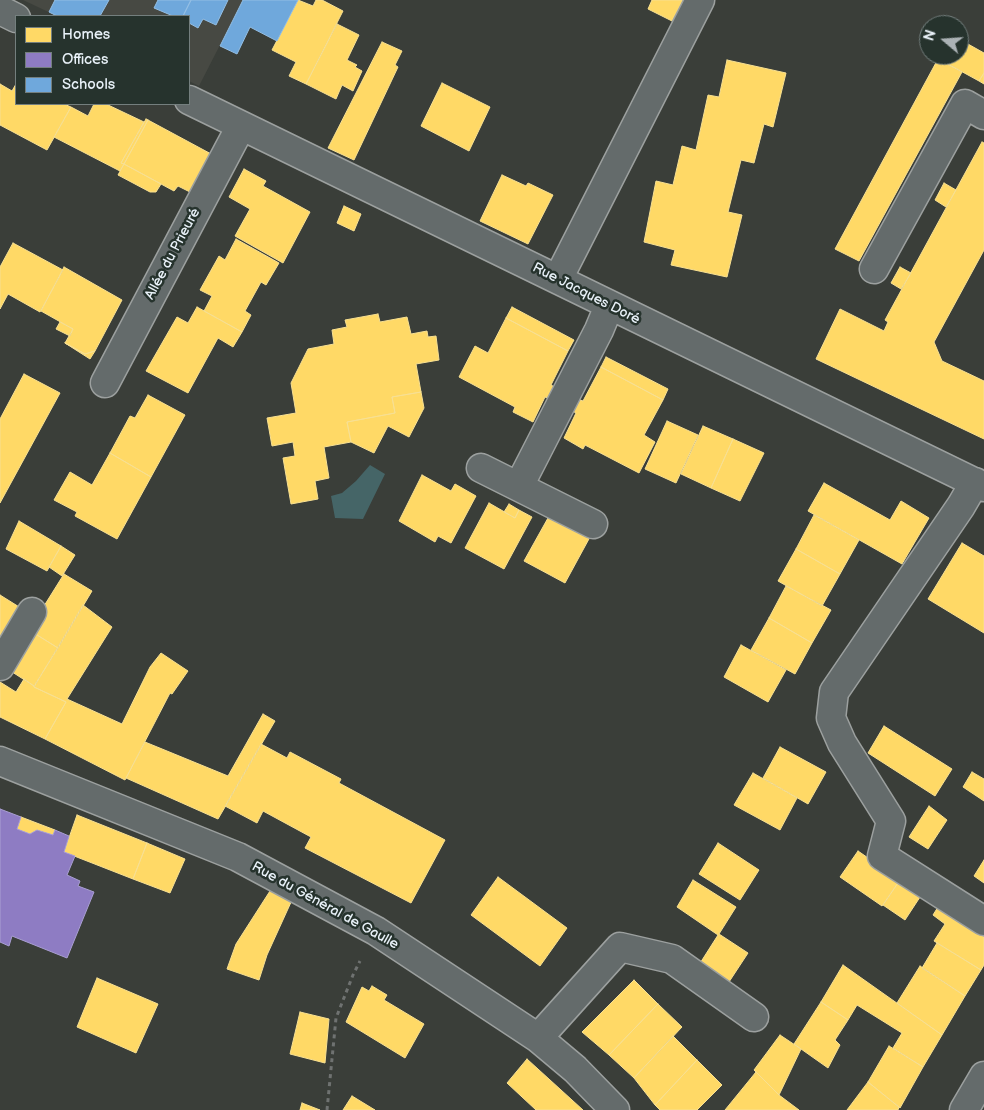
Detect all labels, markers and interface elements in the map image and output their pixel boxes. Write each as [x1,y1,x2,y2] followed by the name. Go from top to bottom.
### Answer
[15,15,190,105] legend
[919,15,969,65] north arrow
[62,25,110,44] text: Homes
[920,28,940,43] text: N
[62,50,108,69] text: Offices
[62,75,115,94] text: Schools
[142,205,204,303] street label: Allée du Prieuré
[529,260,643,328] street label: Rue Jacques Doré
[249,859,401,953] street label: Rue du Général de Gaulle

